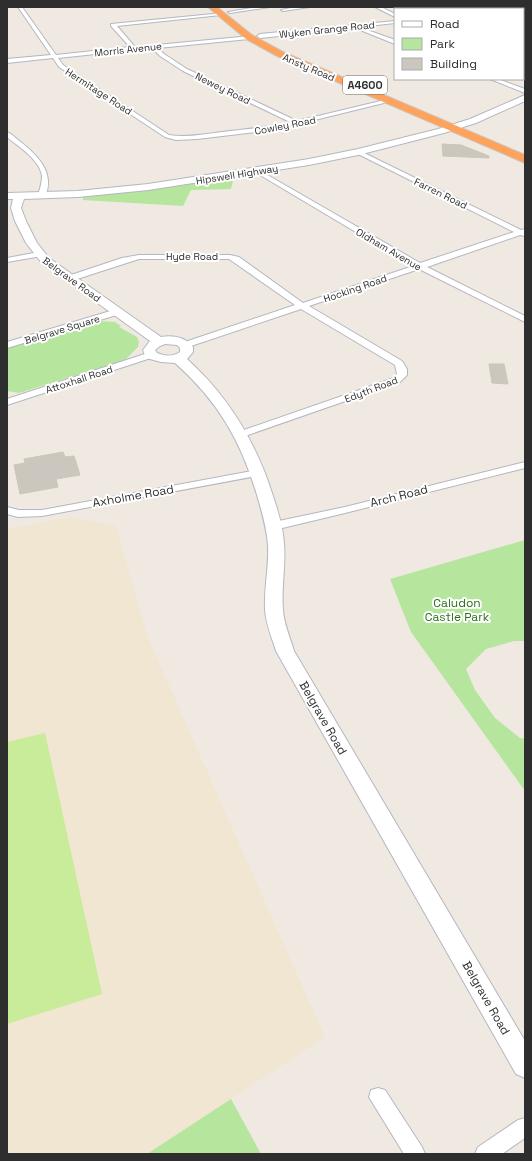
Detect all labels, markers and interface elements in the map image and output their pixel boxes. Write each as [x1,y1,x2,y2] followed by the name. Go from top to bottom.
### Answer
[394,8,524,80] legend
[430,16,459,32] text: Road
[279,18,376,41] street label: Wyken Grange Road
[430,36,455,52] text: Park
[94,39,163,60] street label: Morris Avenue
[281,51,337,84] street label: Ansty Road
[430,56,477,72] text: Building
[63,65,135,118] street label: Hermitage Road
[193,70,252,107] street label: Newey Road
[343,76,387,94] road number: A4600
[253,113,317,138] street label: Cowley Road
[195,162,279,187] street label: Hipswell Highway
[412,175,470,212] street label: Farren Road
[354,225,424,274] street label: Oldham Avenue
[166,250,218,263] street label: Hyde Road
[40,254,103,305] street label: Belgrave Road
[322,272,389,305] street label: Hocking Road
[23,312,101,347] street label: Belgrave Square
[44,363,114,396] street label: Attoxhall Road
[343,373,400,406] street label: Edyth Road
[91,481,175,511] street label: Axholme Road
[368,481,430,511] street label: Arch Road
[425,595,490,625] park label: Caludon Castle Park
[295,678,351,758] street label: Belgrave Road
[458,958,514,1038] street label: Belgrave Road

